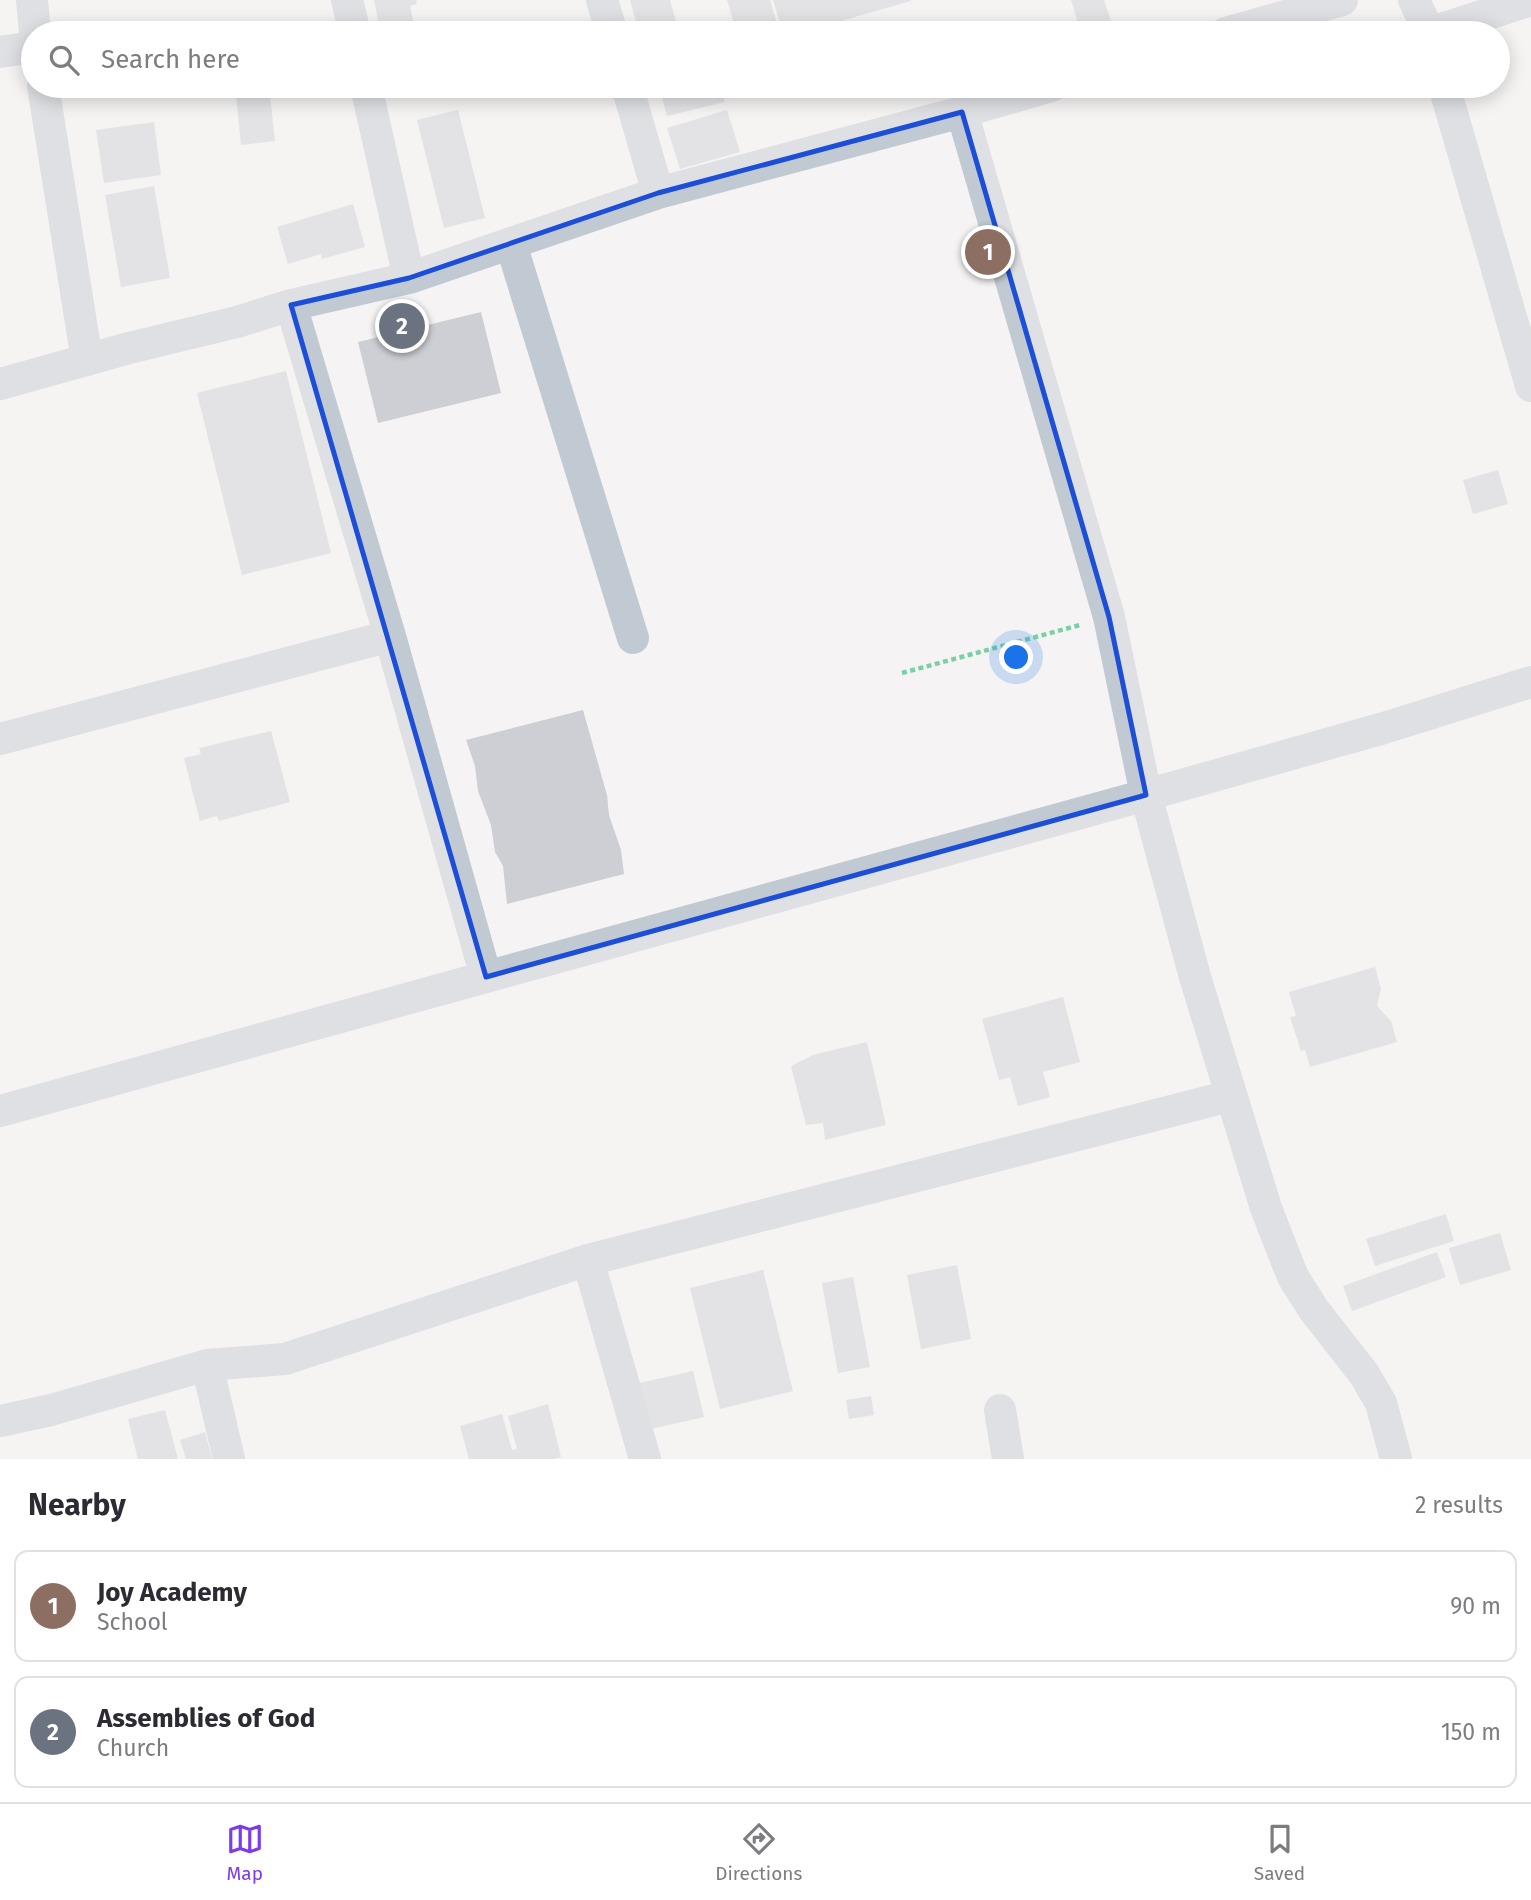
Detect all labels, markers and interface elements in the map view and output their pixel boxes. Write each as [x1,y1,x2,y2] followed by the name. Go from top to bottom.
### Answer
[21,21,1510,98] search box
[45,41,83,79] icon: search
[101,44,240,75] text: Search here
[965,226,1011,278] pin: 1
[379,300,425,352] pin: 2
[999,640,1033,674] your location
[28,1487,126,1523] text: Nearby
[1415,1491,1503,1519] text: 2 results
[97,1577,247,1608] text: Joy Academy
[48,1592,58,1620] text: 1
[1450,1592,1501,1620] text: 90 m
[97,1608,168,1636] text: School
[97,1703,315,1734] text: Assemblies of God
[47,1718,59,1746] text: 2
[1441,1718,1501,1746] text: 150 m
[97,1734,169,1762] text: Church
[226,1820,264,1885] tab: Map
[715,1820,802,1885] tab: Directions
[1254,1820,1305,1885] tab: Saved

